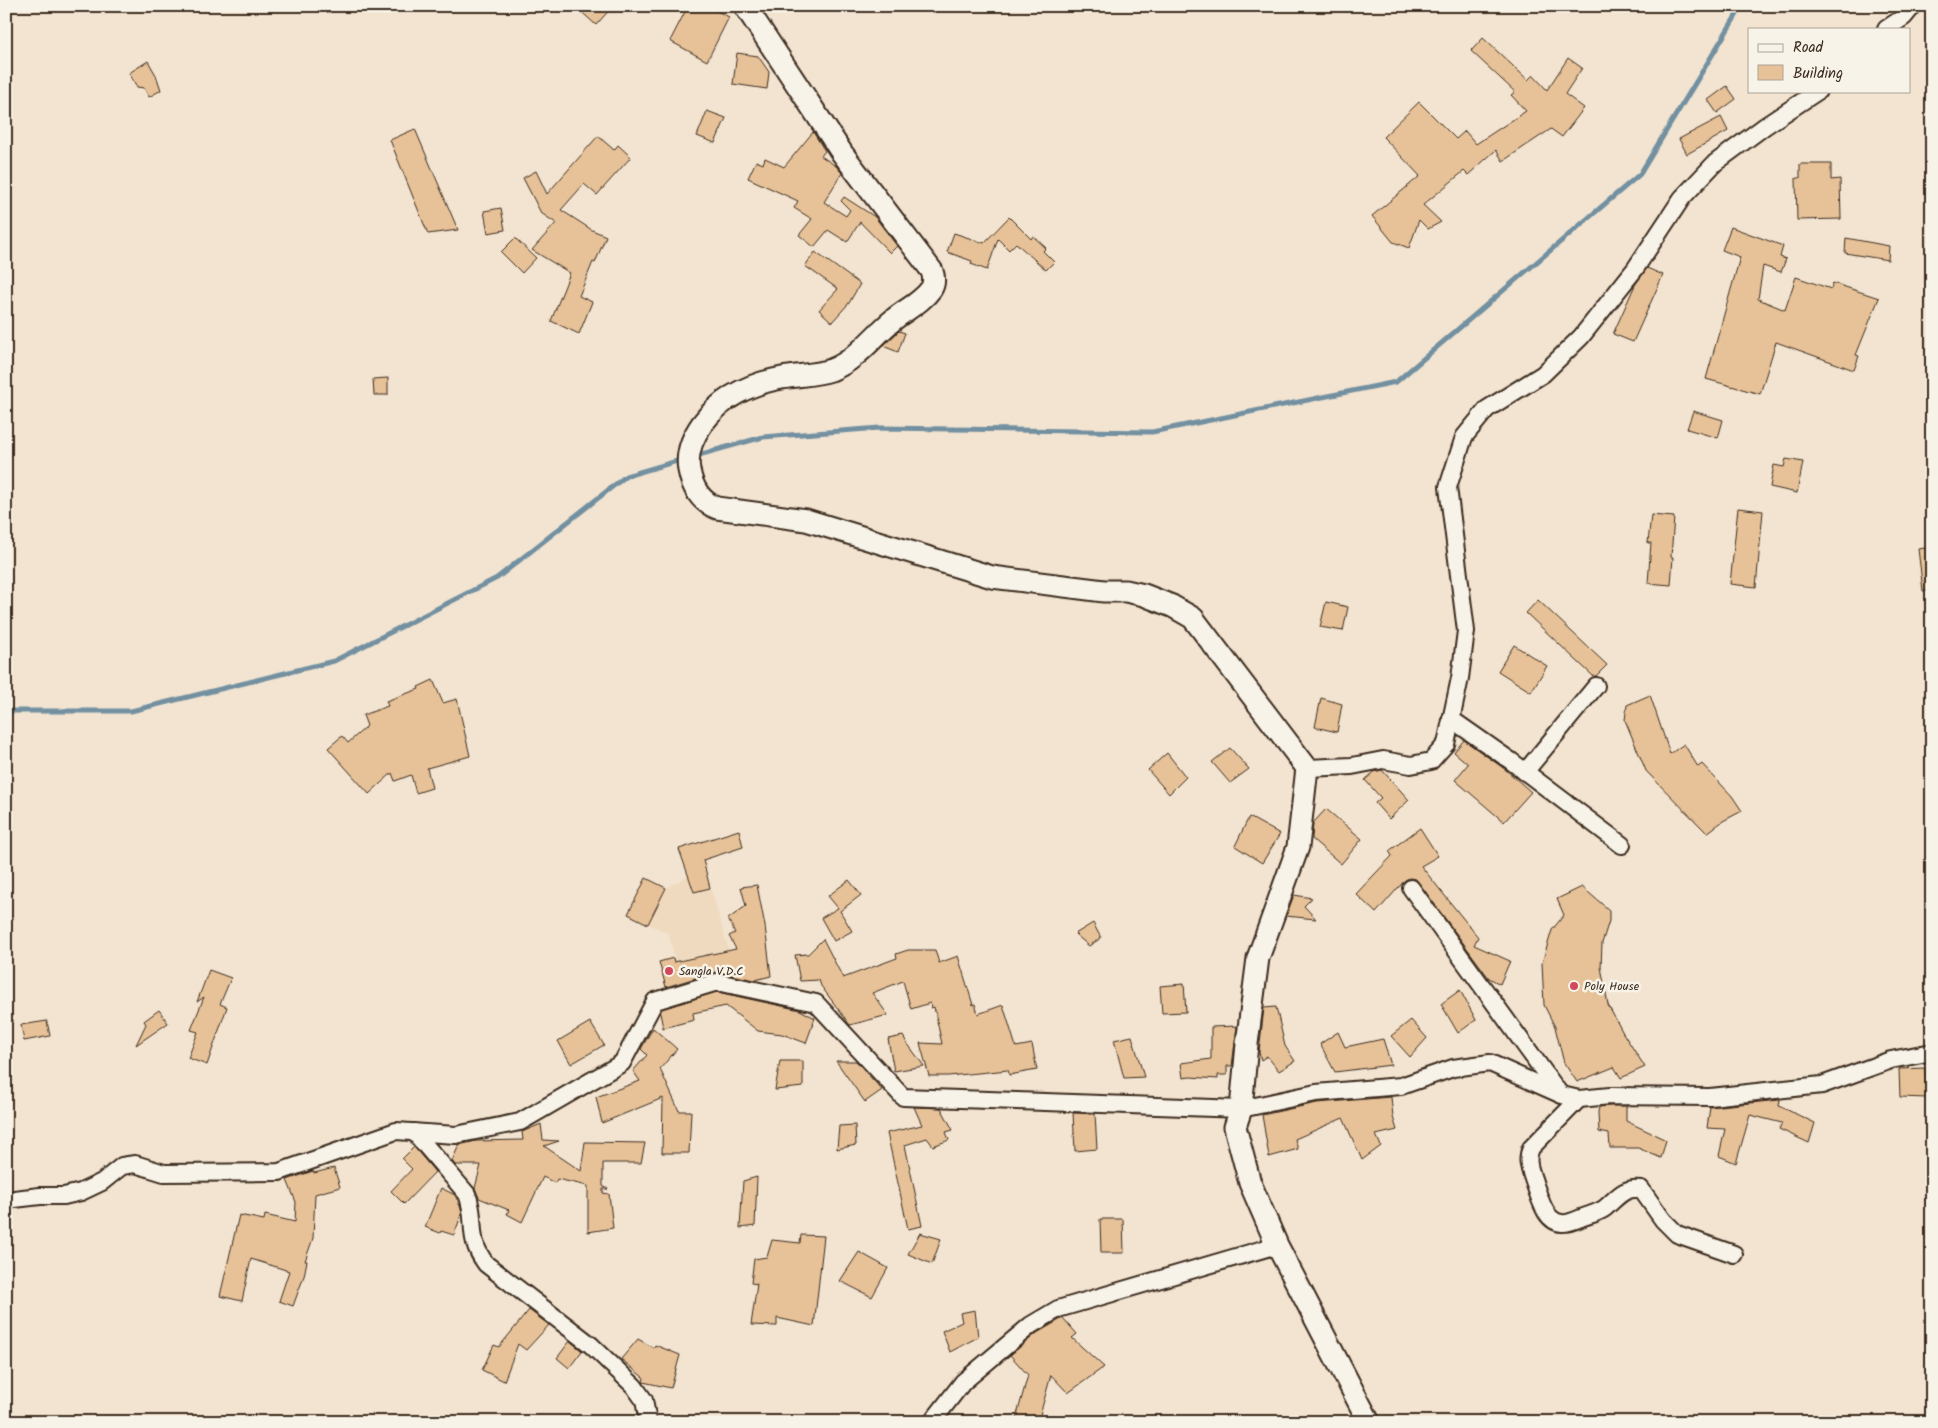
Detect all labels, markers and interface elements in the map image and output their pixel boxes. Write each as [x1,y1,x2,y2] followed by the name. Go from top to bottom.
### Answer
[1748,28,1910,92] legend
[1793,36,1824,60] text: Road
[1793,62,1843,86] text: Building
[679,962,743,981] place label: Sangla V.D.C
[663,965,675,977] marker: Sangla V.D.C
[1584,977,1640,996] place label: Poly House
[1568,980,1580,992] marker: Poly House

